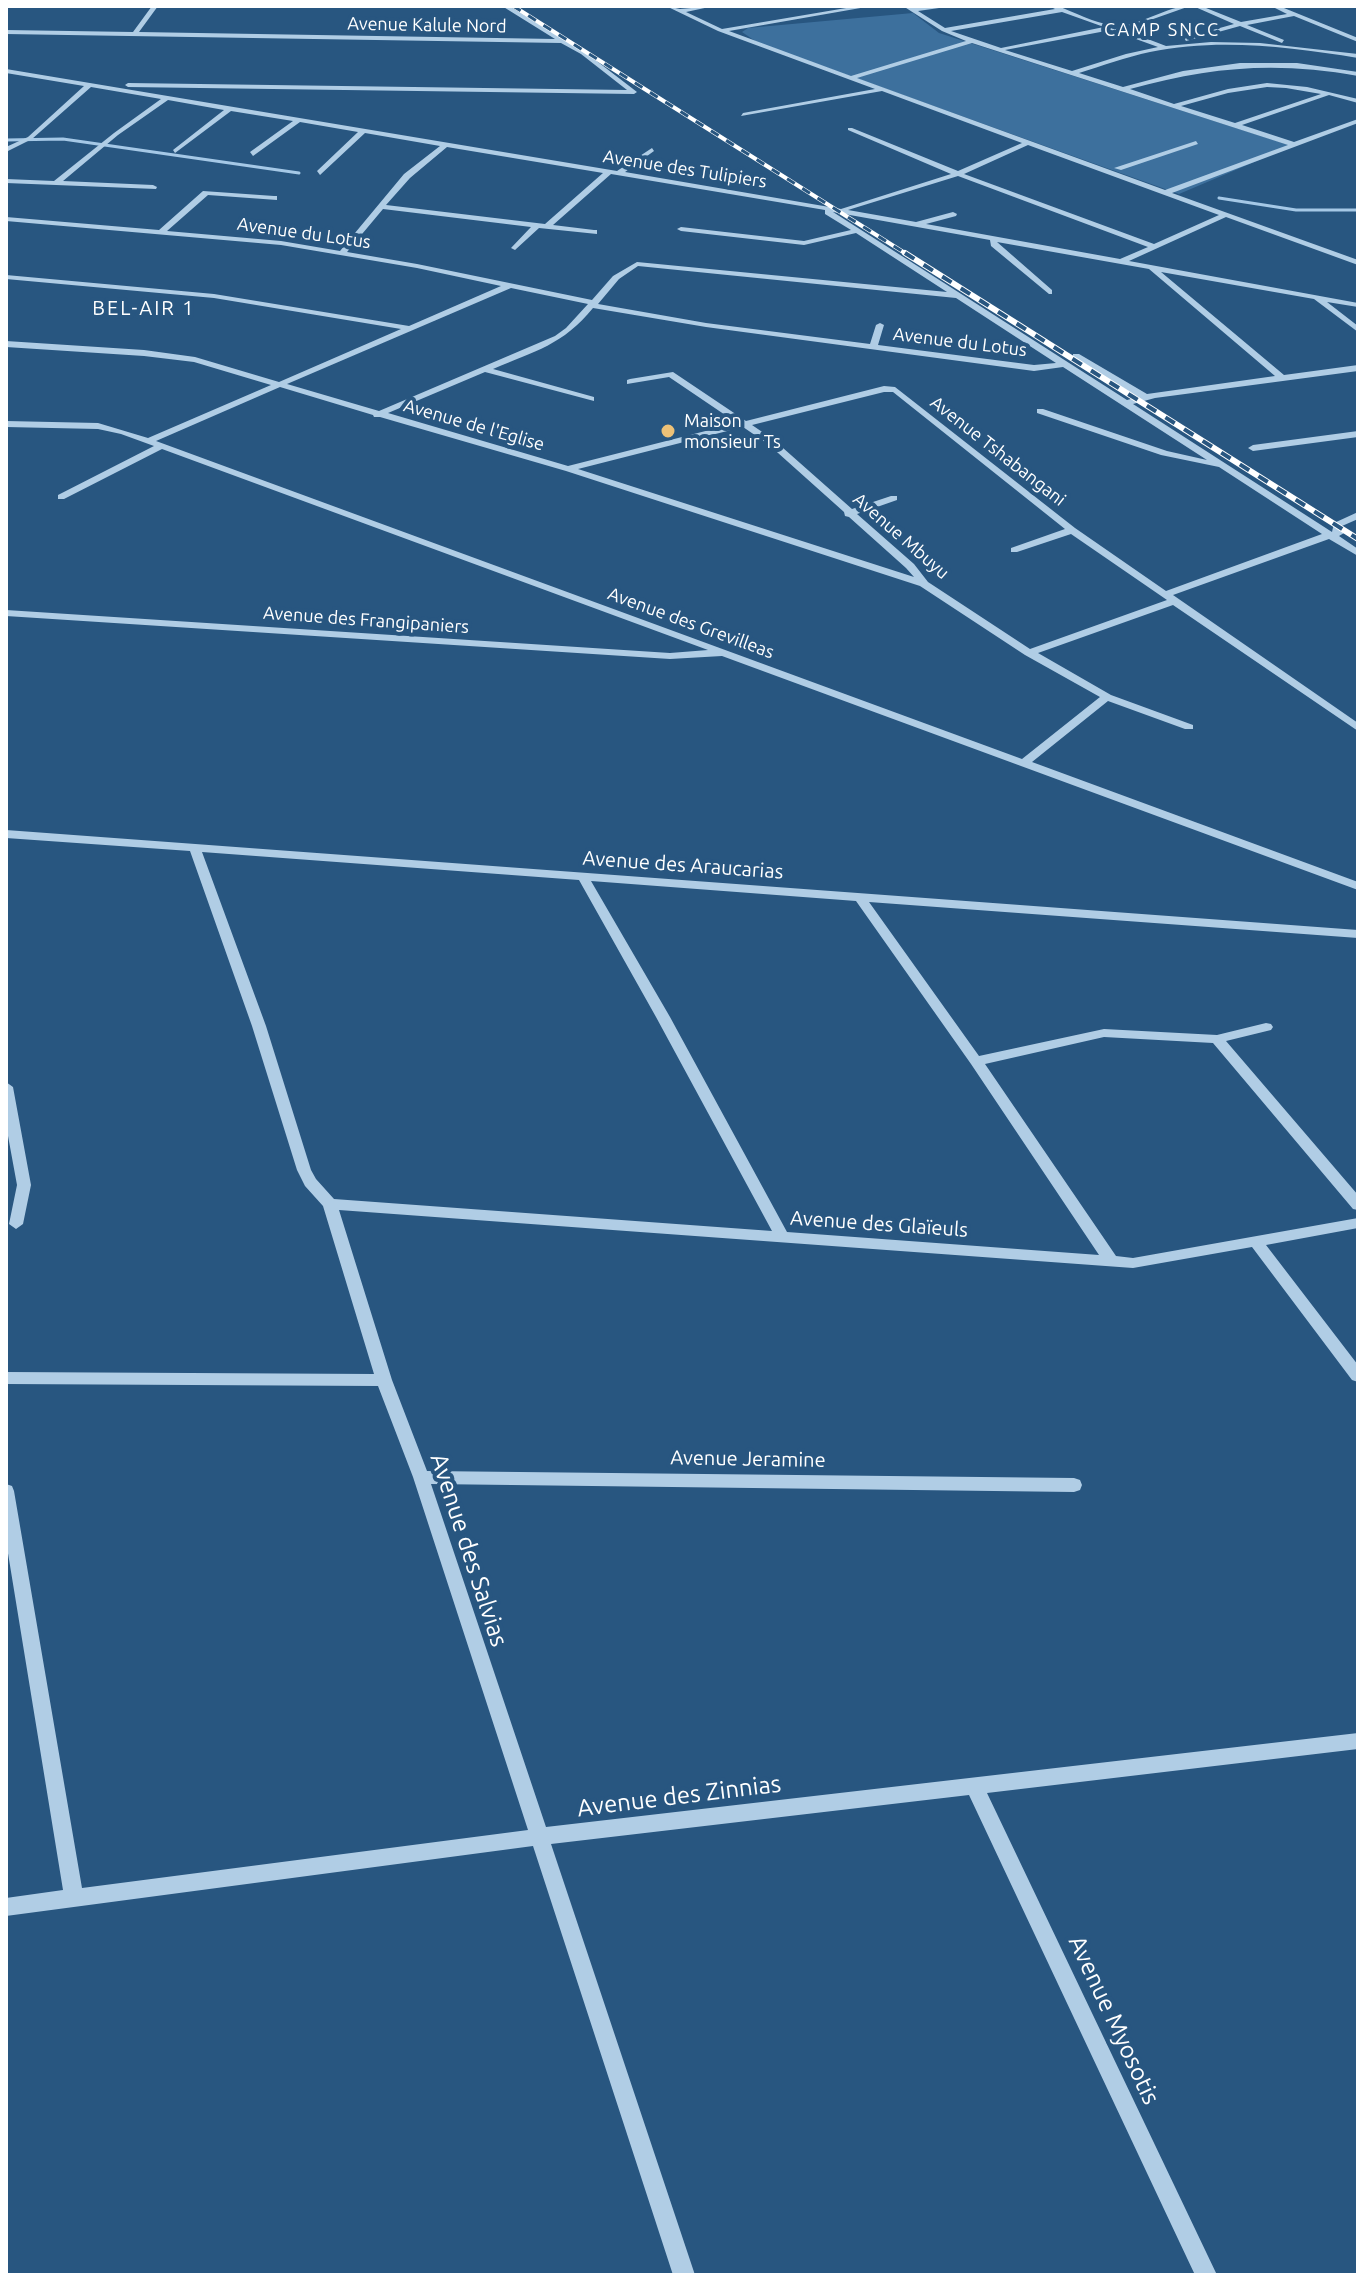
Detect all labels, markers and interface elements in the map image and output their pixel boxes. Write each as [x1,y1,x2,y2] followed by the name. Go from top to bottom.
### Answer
[347,13,507,37] street label: Avenue Kalule Nord
[1104,19,1220,41] district label: CAMP SNCC
[602,145,768,193] street label: Avenue des Tulipiers
[236,213,372,253] street label: Avenue du Lotus
[92,296,196,320] district label: BEL-AIR 1
[892,323,1028,361] street label: Avenue du Lotus
[926,391,1070,511] street label: Avenue Tshabangani
[401,395,547,455] street label: Avenue de l'Eglise
[684,410,781,452] place label: Maison monsieur Ts
[659,422,677,440] marker: Maison monsieur Ts
[849,488,953,584] street label: Avenue Mbuyu
[605,583,777,663] street label: Avenue des Grevilleas
[262,602,470,638] street label: Avenue des Frangipaniers
[582,846,784,884] street label: Avenue des Araucarias
[789,1206,969,1242] street label: Avenue des Glaïeuls
[670,1446,826,1472] street label: Avenue Jeramine
[424,1450,514,1650] street label: Avenue des Salvias
[575,1769,783,1823] street label: Avenue des Zinnias
[1062,1931,1166,2109] street label: Avenue Myosotis

